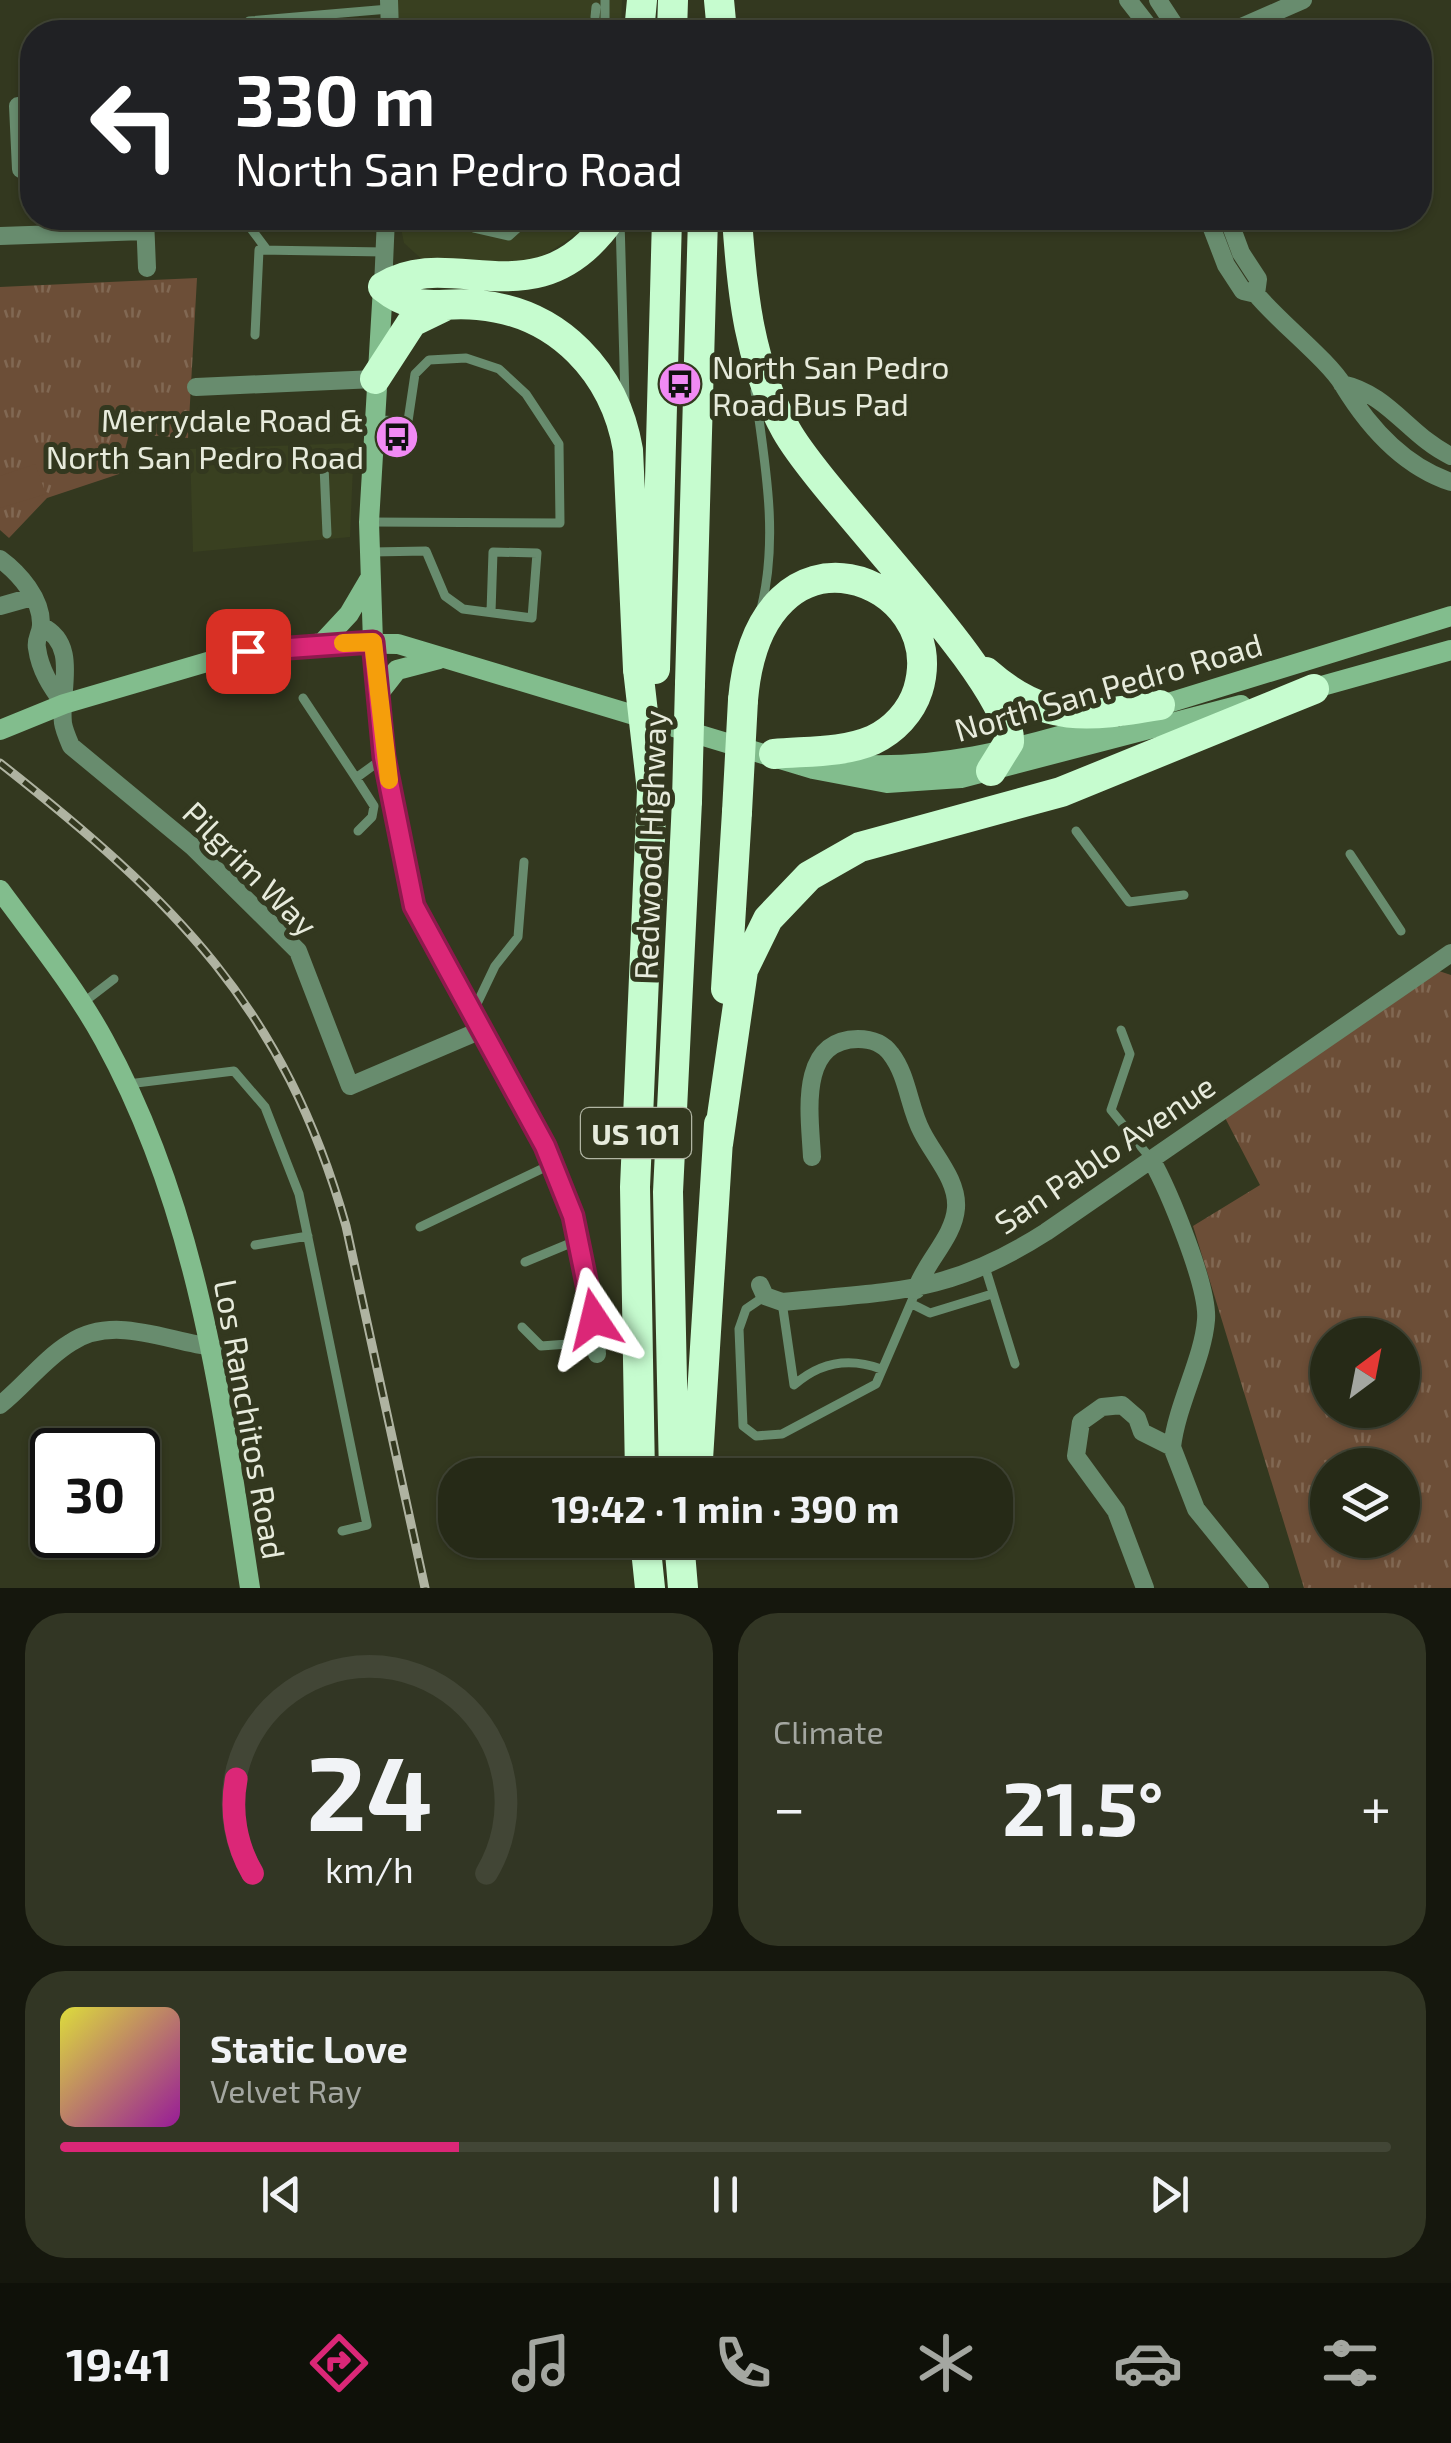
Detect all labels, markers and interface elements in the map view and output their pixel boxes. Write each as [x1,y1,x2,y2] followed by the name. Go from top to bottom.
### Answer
[235,56,435,140] text: 330 m
[70,60,200,190] icon: left
[235,141,683,195] text: North San Pedro Road
[712,347,950,422] place label: North San Pedro Road Bus Pad
[657,361,703,407] bus stop icon: North San Pedro Road Bus Pad
[46,400,364,475] place label: Merrydale Road & North San Pedro Road
[374,414,420,460] bus stop icon: Merrydale Road & North San Pedro Road
[206,609,291,694] pin
[221,624,276,679] icon: arrive
[950,624,1266,748] street label: North San Pedro Road
[625,709,673,980] street label: Redwood Highway
[176,793,326,943] street label: Pilgrim Way
[987,1065,1221,1241] street label: San Pablo Avenue
[581,1108,691,1158] road number: US 101
[542,1267,646,1371] position arrow
[208,1276,294,1562] street label: Los Ranchitos Road
[1310,1318,1420,1428] north arrow
[1310,1318,1420,1558] map controls
[30,1428,160,1558] speed limit sign: 30
[1310,1448,1420,1558] button: layers
[552,1485,899,1531] text: 19:42 · 1 min · 390 m
[773,1712,884,1750] text: Climate
[306,1727,432,1852] text: 24
[1002,1761,1164,1851] text: 21.5°
[773,1773,805,1839] text: −
[1361,1773,1391,1839] text: +
[325,1847,413,1890] text: km/h
[210,2025,408,2071] text: Static Love
[210,2071,362,2109] text: Velvet Ray
[254,2167,309,2222] icon: previous
[698,2167,753,2222] icon: pause
[1142,2167,1197,2222] icon: next
[304,2328,374,2398] icon: directions
[506,2328,576,2398] icon: music
[708,2328,778,2398] icon: phone
[911,2328,981,2398] icon: climate
[1113,2328,1183,2398] icon: car
[1315,2328,1385,2398] icon: filters
[66,2336,172,2390] text: 19:41

